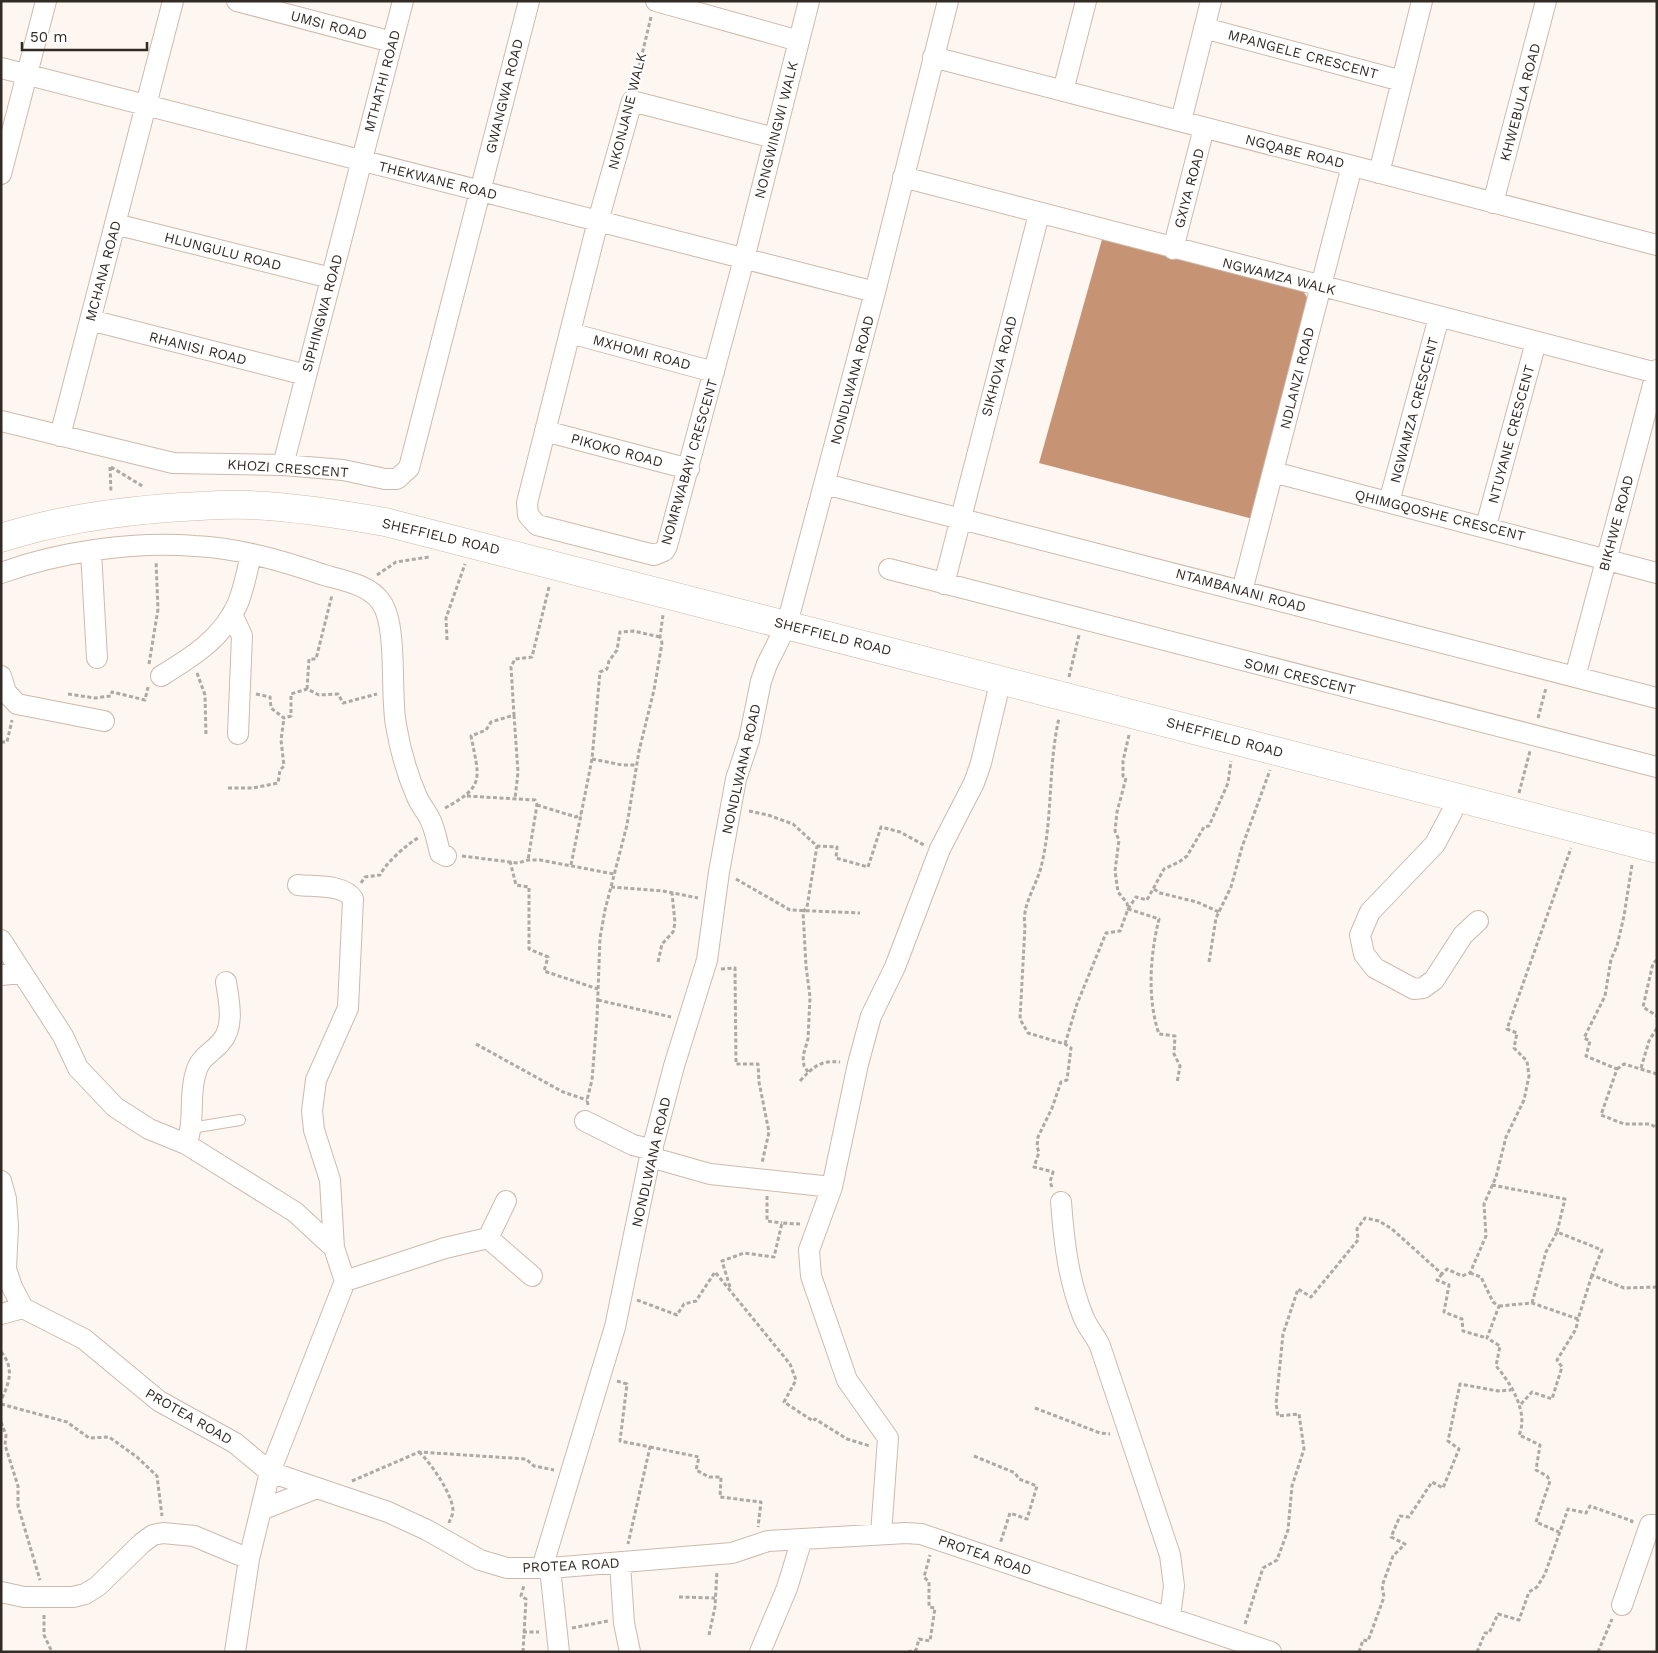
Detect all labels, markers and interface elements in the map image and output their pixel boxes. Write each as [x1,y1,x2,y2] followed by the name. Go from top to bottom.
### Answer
[289,7,369,43] street label: UMSI ROAD
[22,20,148,52] scale bar
[1226,26,1380,82] street label: MPANGELE CRESCENT
[30,28,67,46] text: 50 m
[361,28,403,134] street label: MTHATHI ROAD
[482,37,526,155] street label: GWANGWA ROAD
[1497,41,1543,163] street label: KHWEBULA ROAD
[605,51,649,171] street label: NKONJANE WALK
[751,60,801,200] street label: NONGWINGWI WALK
[1244,131,1346,171] street label: NGQABE ROAD
[1171,146,1207,230] street label: GXIYA ROAD
[377,158,499,202] street label: THEKWANE ROAD
[82,219,124,323] street label: MCHANA ROAD
[163,229,283,273] street label: HLUNGULU ROAD
[299,252,345,374] street label: SIPHINGWA ROAD
[1221,254,1337,298] street label: NGWAMZA WALK
[827,314,877,446] street label: NONDLWANA ROAD
[978,314,1020,418] street label: SIKHOVA ROAD
[1277,325,1317,431] street label: NDLANZI ROAD
[148,328,248,368] street label: RHANISI ROAD
[591,331,693,373] street label: MXHOMI ROAD
[1387,335,1441,485] street label: NGWAMZA CRESCENT
[1485,362,1537,505] street label: NTUYANE CRESCENT
[658,377,721,547] street label: NOMRWABAYI CRESCENT
[569,430,665,470] street label: PIKOKO ROAD
[227,456,350,480] street label: KHOZI CRESCENT
[1596,473,1636,573] street label: BIKHWE ROAD
[1353,486,1527,544] street label: QHIMGQOSHE CRESCENT
[381,515,501,557] street label: SHEFFIELD ROAD
[1174,565,1308,615] street label: NTAMBANANI ROAD
[773,614,893,658] street label: SHEFFIELD ROAD
[1243,654,1358,698] street label: SOMI CRESCENT
[718,702,764,836] street label: NONDLWANA ROAD
[1165,714,1285,760] street label: SHEFFIELD ROAD
[628,1095,674,1229] street label: NONDLWANA ROAD
[143,1385,235,1447] street label: PROTEA ROAD
[936,1532,1034,1578] street label: PROTEA ROAD
[522,1554,620,1576] street label: PROTEA ROAD

